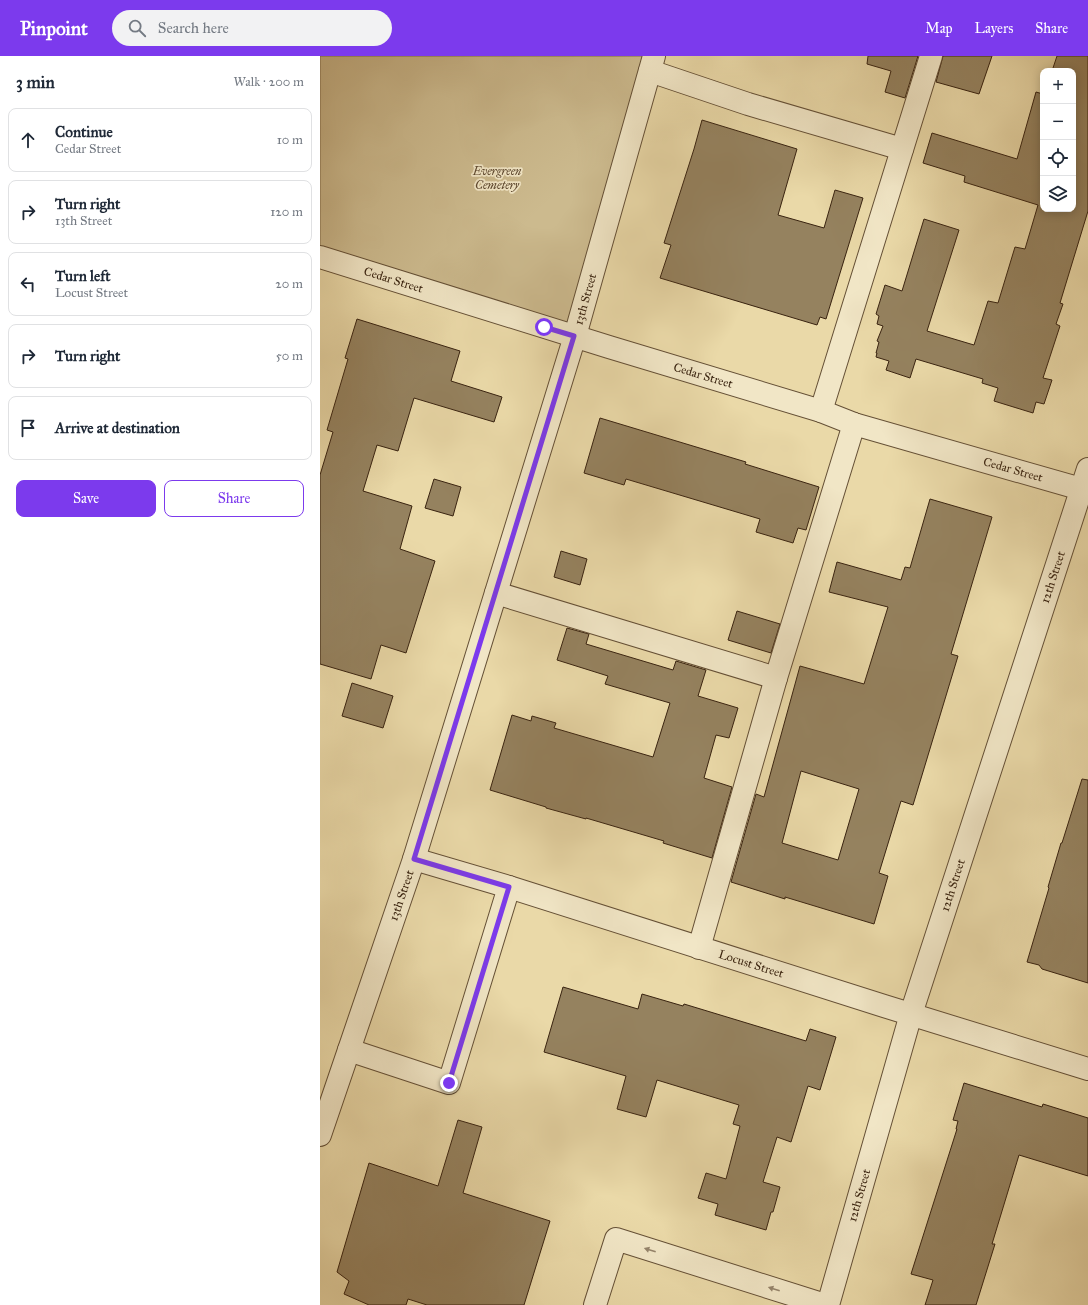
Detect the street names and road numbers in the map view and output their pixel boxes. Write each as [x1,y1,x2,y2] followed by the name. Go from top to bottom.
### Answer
[362,264,426,296] street label: Cedar Street
[571,271,600,327] street label: 13th Street
[672,360,735,391] street label: Cedar Street
[982,454,1045,485] street label: Cedar Street
[1038,549,1068,605] street label: 12th Street
[938,857,968,913] street label: 12th Street
[386,867,417,923] street label: 13th Street
[717,947,786,981] street label: Locust Street
[845,1167,874,1223] street label: 12th Street

